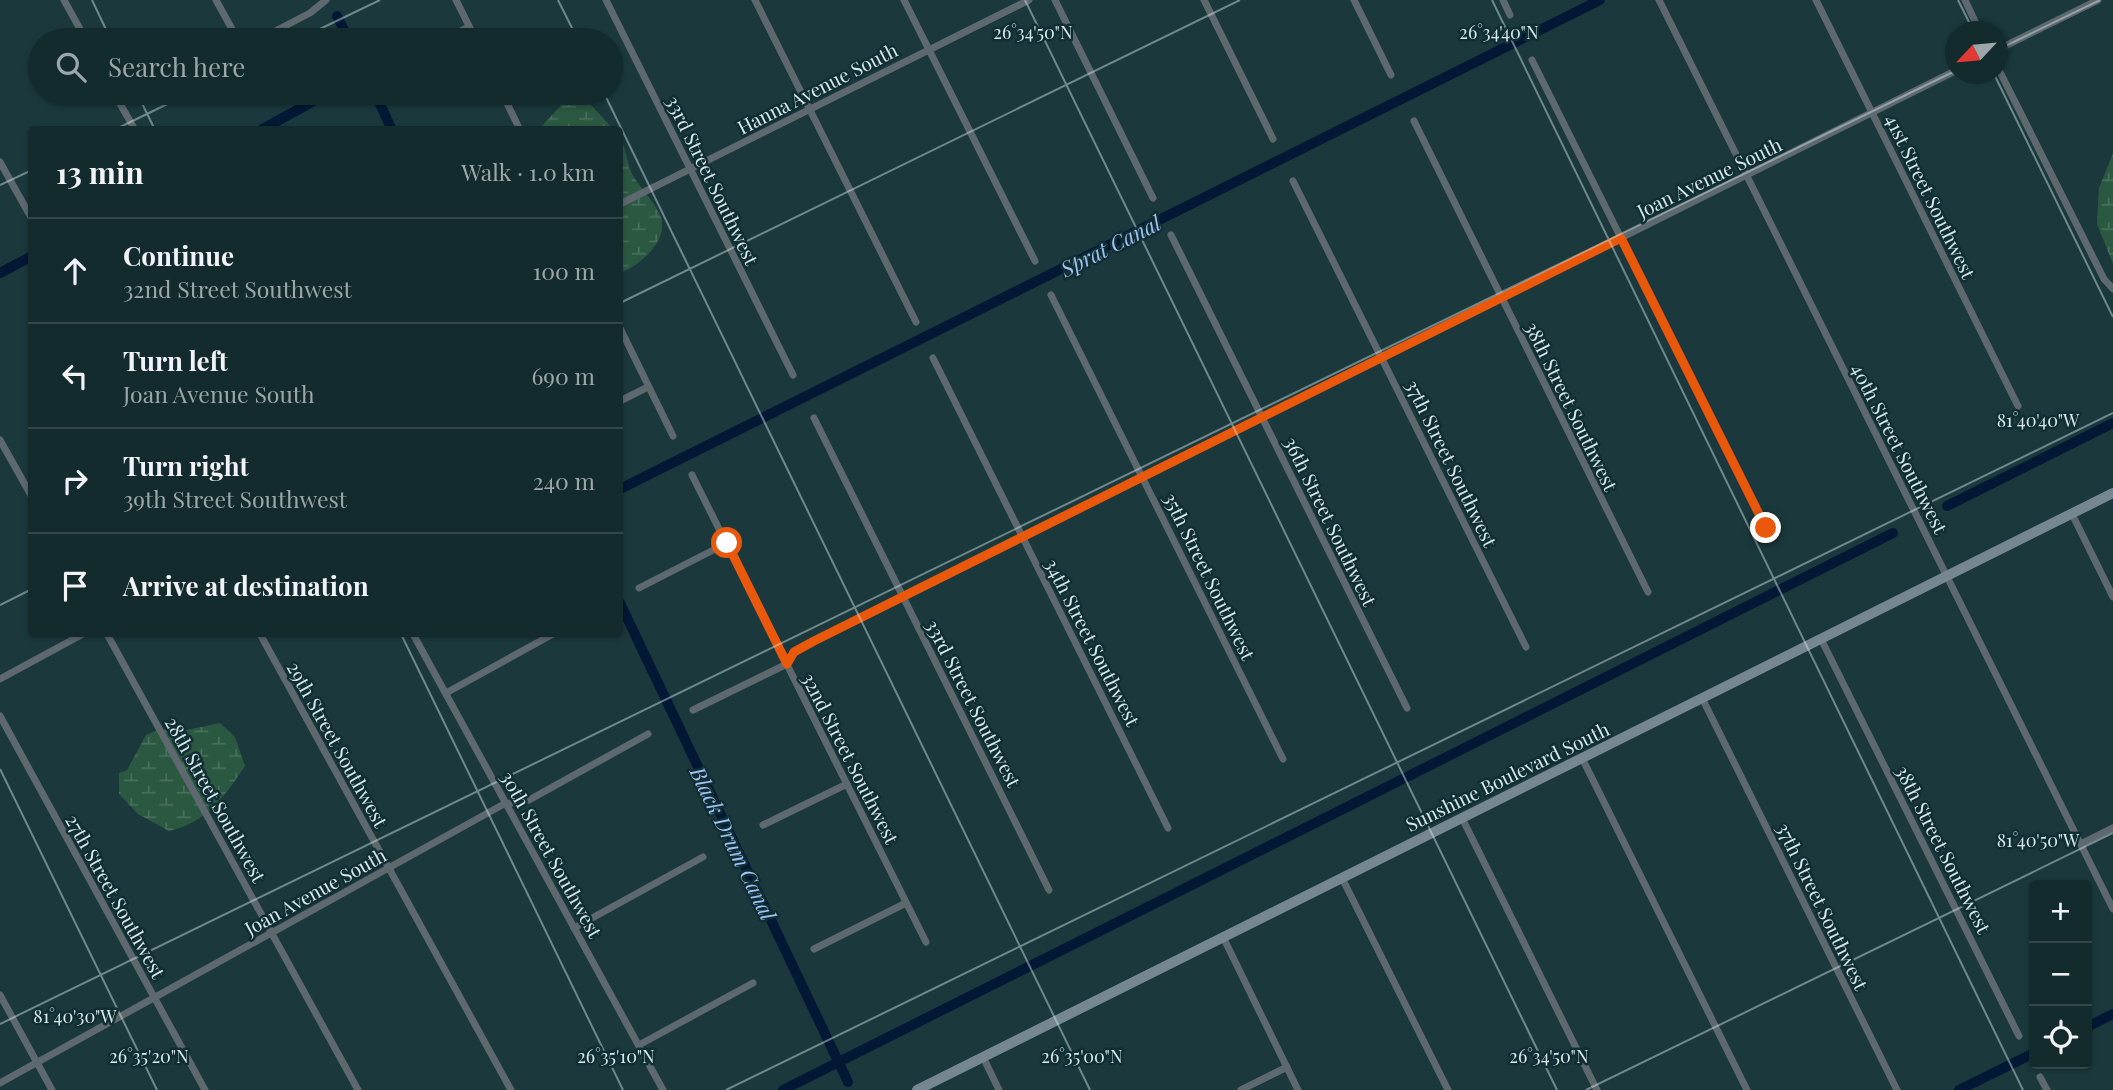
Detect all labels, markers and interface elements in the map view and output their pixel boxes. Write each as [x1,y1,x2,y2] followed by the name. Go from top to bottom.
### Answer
[993,20,1073,44] text: 26°34'50"N
[1459,20,1539,44] text: 26°34'40"N
[1945,21,2008,84] north arrow
[28,28,623,105] search box
[732,36,902,140] street label: Hanna Avenue South
[52,48,90,86] icon: search
[108,49,245,84] text: Search here
[661,91,765,269] street label: 33rd Street Southwest
[1880,109,1982,283] street label: 41st Street Southwest
[1631,131,1786,224] street label: Joan Avenue South
[56,152,144,192] text: 13 min
[461,156,595,187] text: Walk · 1.0 km
[1054,207,1166,283] water label: Sprat Canal
[123,238,234,273] text: Continue
[56,252,94,290] icon: ahead
[533,255,595,286] text: 100 m
[123,273,352,304] text: 32nd Street Southwest
[1520,317,1624,495] street label: 38th Street Southwest
[123,343,228,378] text: Turn left
[56,357,94,395] icon: left
[1846,359,1954,538] street label: 40th Street Southwest
[531,360,595,391] text: 690 m
[1400,375,1504,551] street label: 37th Street Southwest
[123,378,315,409] text: Joan Avenue South
[1997,408,2080,432] text: 81°40'40"W
[1279,432,1383,610] street label: 36th Street Southwest
[123,448,249,483] text: Turn right
[56,462,94,500] icon: right
[533,465,595,496] text: 240 m
[123,483,347,514] text: 39th Street Southwest
[1158,488,1262,664] street label: 35th Street Southwest
[1750,512,1781,543] route end
[711,527,742,558] route start
[1039,554,1147,730] street label: 34th Street Southwest
[56,567,94,605] icon: arrive
[123,568,369,603] text: Arrive at destination
[920,615,1028,792] street label: 33rd Street Southwest
[282,657,394,832] street label: 29th Street Southwest
[797,668,906,848] street label: 32nd Street Southwest
[160,711,273,887] street label: 28th Street Southwest
[1401,715,1613,837] street label: Sunshine Boulevard South
[684,761,784,926] water label: Black Drum Canal
[1890,761,1998,938] street label: 38th Street Southwest
[495,766,609,942] street label: 30th Street Southwest
[60,809,172,983] street label: 27th Street Southwest
[1771,818,1875,994] street label: 37th Street Southwest
[1997,828,2080,852] text: 81°40'50"W
[239,841,390,941] street label: Joan Avenue South
[2029,880,2092,1069] map controls
[2029,880,2092,943] button: +
[2029,943,2092,1006] button: −
[33,1004,117,1028] text: 81°40'30"W
[2029,1006,2092,1069] button: locate
[109,1044,189,1068] text: 26°35'20"N
[577,1044,655,1068] text: 26°35'10"N
[1041,1044,1123,1068] text: 26°35'00"N
[1509,1044,1589,1068] text: 26°34'50"N

